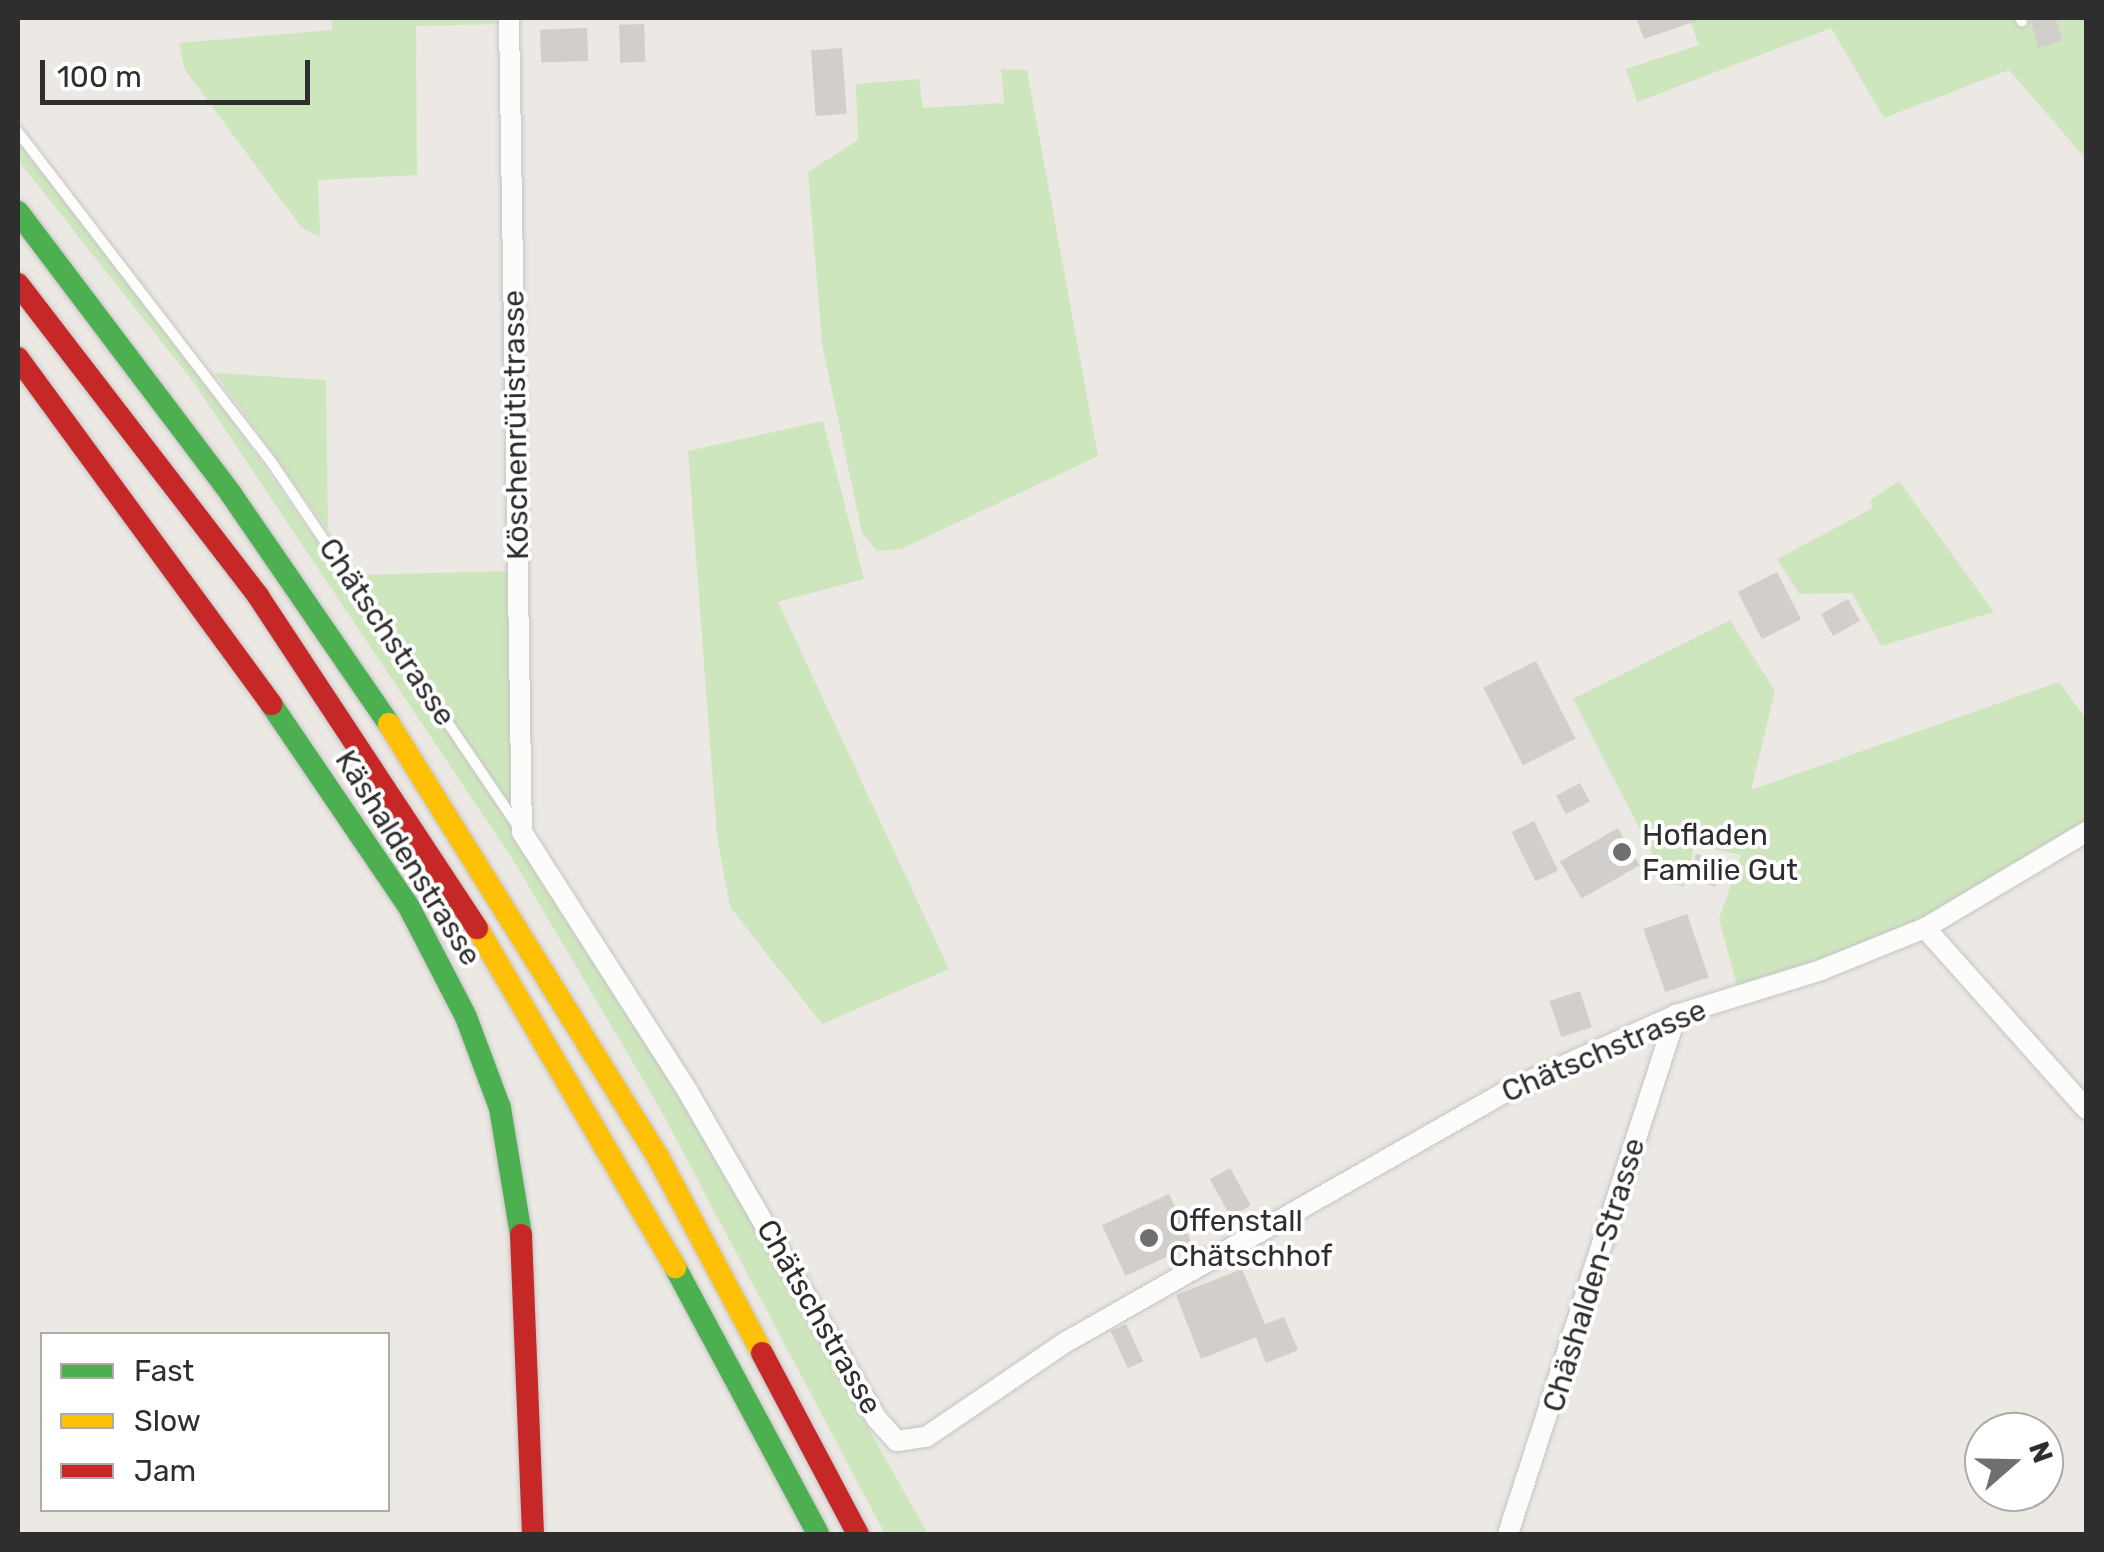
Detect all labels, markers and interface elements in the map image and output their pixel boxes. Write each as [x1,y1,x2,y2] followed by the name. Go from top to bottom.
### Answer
[45,40,315,102] scale bar
[57,59,142,95] text: 100 m
[496,290,536,560] street label: Köschenrütistrasse
[311,531,463,733] street label: Chätschstrasse
[327,744,489,972] street label: Käshaldenstrasse
[1642,817,1798,888] place label: Hofladen Familie Gut
[1611,841,1633,863] marker: Hofladen Familie Gut
[1496,992,1712,1110] street label: Chätschstrasse
[1535,1134,1653,1416] street label: Chäshalden-Strasse
[1169,1203,1332,1274] place label: Offenstall Chätschhof
[749,1213,889,1421] street label: Chätschstrasse
[1138,1227,1160,1249] marker: Offenstall Chätschhof
[40,1332,390,1512] legend
[134,1353,194,1389] text: Fast
[134,1403,201,1439] text: Slow
[1964,1412,2064,1512] north arrow
[2022,1437,2060,1467] text: N
[134,1453,196,1489] text: Jam

